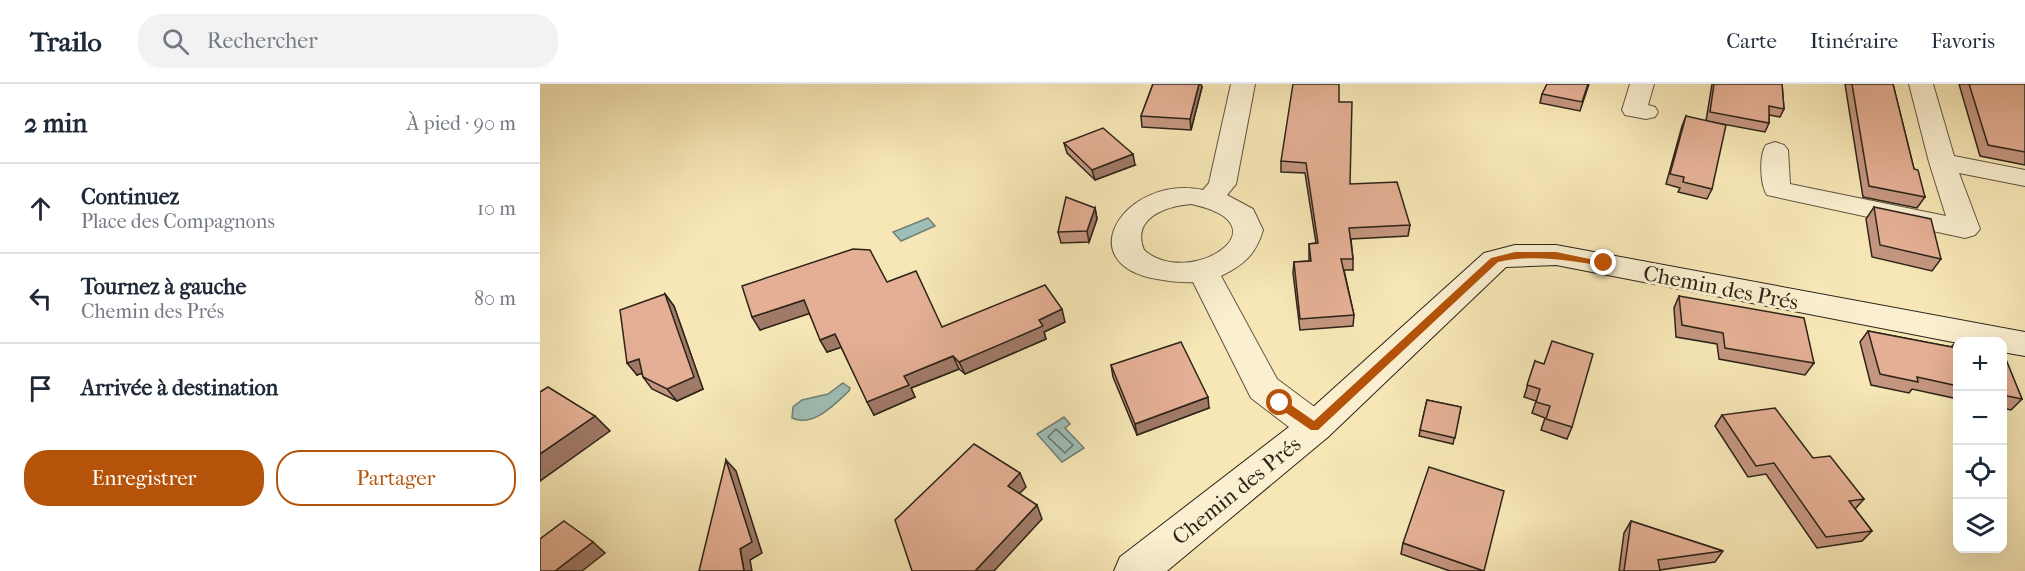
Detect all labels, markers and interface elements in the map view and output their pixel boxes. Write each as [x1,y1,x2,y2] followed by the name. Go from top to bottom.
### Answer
[138,14,558,68] search box
[30,25,102,58] text: Trailo
[159,25,192,58] icon: search
[207,28,318,54] text: Rechercher
[1726,29,1777,53] text: Carte
[1810,29,1898,53] text: Itinéraire
[1931,29,1995,53] text: Favoris
[24,108,87,139] text: 2 min
[406,112,516,135] text: À pied · 90 m
[81,184,179,210] text: Continuez
[24,192,57,225] icon: ahead
[477,197,516,220] text: 10 m
[81,210,275,233] text: Place des Compagnons
[1590,249,1616,275] route end
[1641,260,1801,316] street label: Chemin des Prés
[81,274,246,300] text: Tournez à gauche
[24,282,57,315] icon: left
[474,287,516,310] text: 80 m
[81,300,224,323] text: Chemin des Prés
[1953,337,2007,553] map controls
[1953,337,2007,391] button: +
[24,372,57,405] icon: arrive
[81,375,278,401] text: Arrivée à destination
[1266,389,1292,415] route start
[1953,391,2007,445] button: −
[1167,431,1306,550] street label: Chemin des Prés
[1953,445,2007,499] button: locate
[24,450,264,506] button: Enregistrer
[276,450,516,506] button: Partager
[1953,499,2007,553] button: layers

